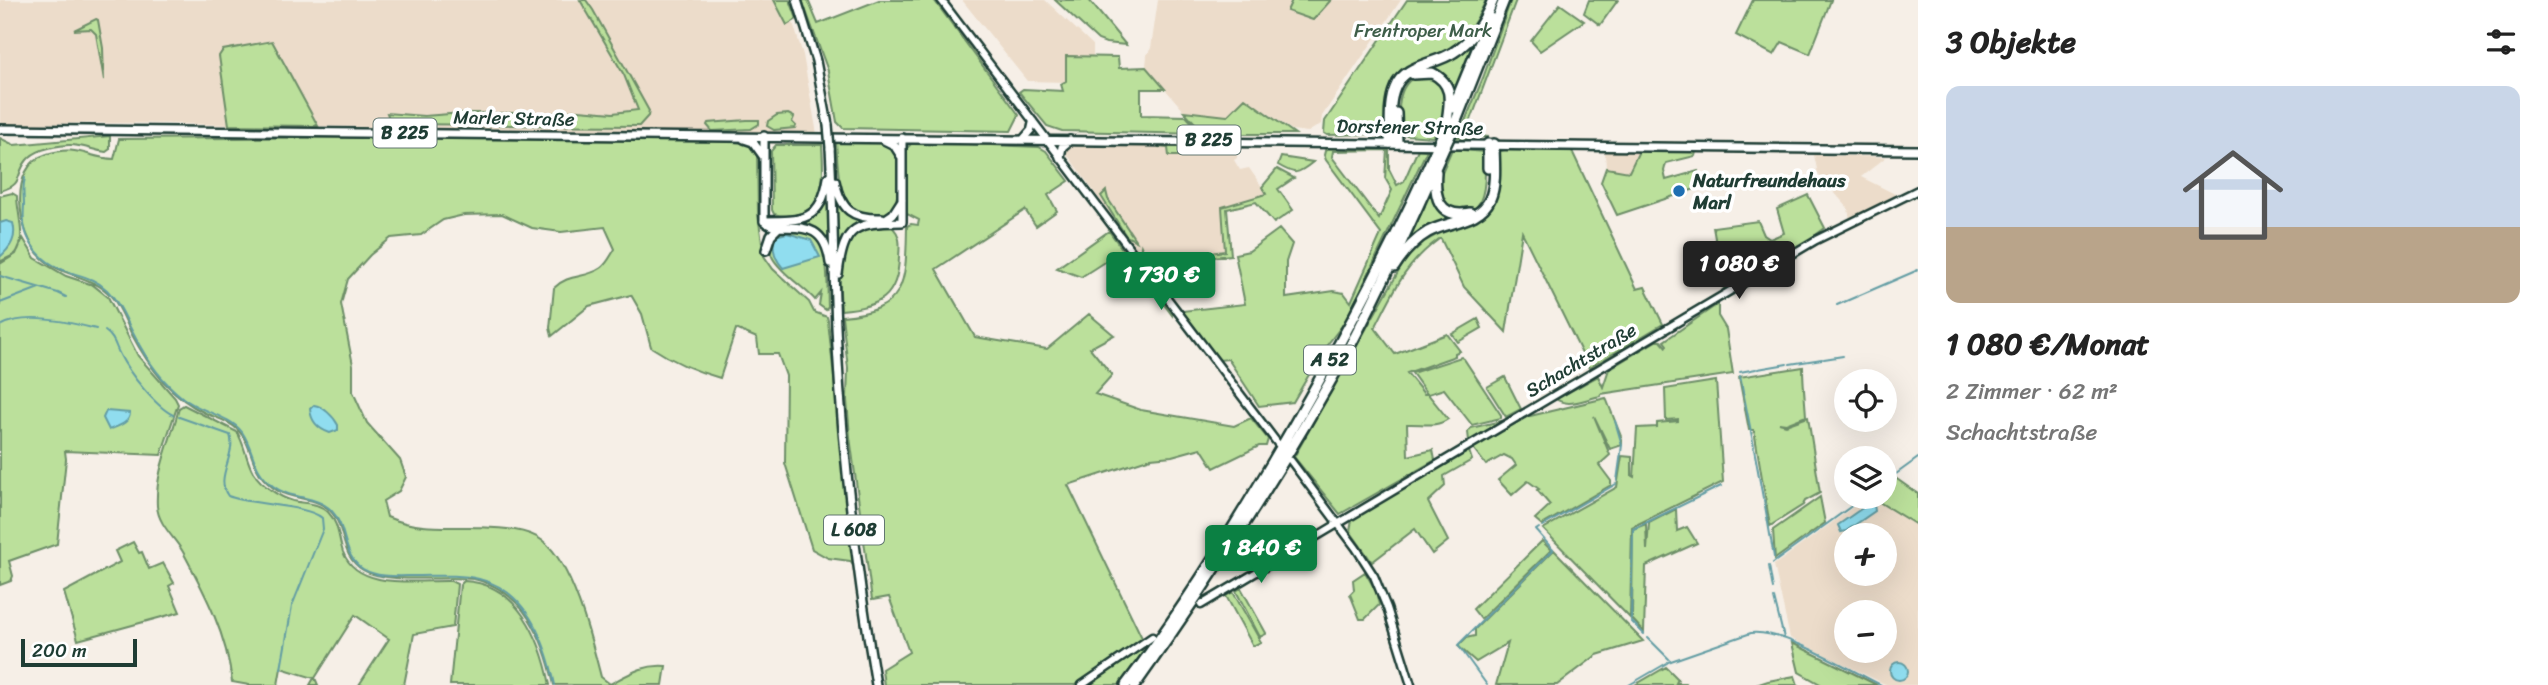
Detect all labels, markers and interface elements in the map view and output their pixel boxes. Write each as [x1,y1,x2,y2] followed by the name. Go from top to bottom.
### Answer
[1354,14,1492,47] park label: Frentroper Mark
[1946,15,2076,69] text: 3 Objekte
[2482,23,2520,61] icon: filters
[453,100,575,136] street label: Marler Straße
[1336,109,1484,145] street label: Dorstener Straße
[374,118,436,148] road number: B 225
[1178,125,1240,154] road number: B 225
[2170,132,2296,258] icon: home
[1692,164,1847,219] place label: Naturfreundehaus Marl
[1671,183,1687,199] marker: Naturfreundehaus Marl
[1674,242,1804,301] pin: 1 080 €
[1699,243,1779,284] text: 1 080 €
[1096,252,1226,312] pin: 1 730 €
[1122,254,1200,295] text: 1 730 €
[1519,314,1643,406] street label: Schachtstraße
[1946,317,2149,371] text: 1 080 €/Monat
[1304,346,1356,374] road number: A 52
[1834,369,1897,663] map controls
[1834,369,1897,432] button: locate
[1946,371,2118,412] text: 2 Zimmer · 62 m²
[1946,412,2097,453] text: Schachtstraße
[1834,446,1897,509] button: layers
[824,516,884,544] road number: L 608
[1834,523,1897,586] button: +
[1196,526,1326,585] pin: 1 840 €
[1221,527,1301,568] text: 1 840 €
[1834,600,1897,663] button: −
[32,634,87,667] text: 200 m
[21,636,136,668] scale bar

